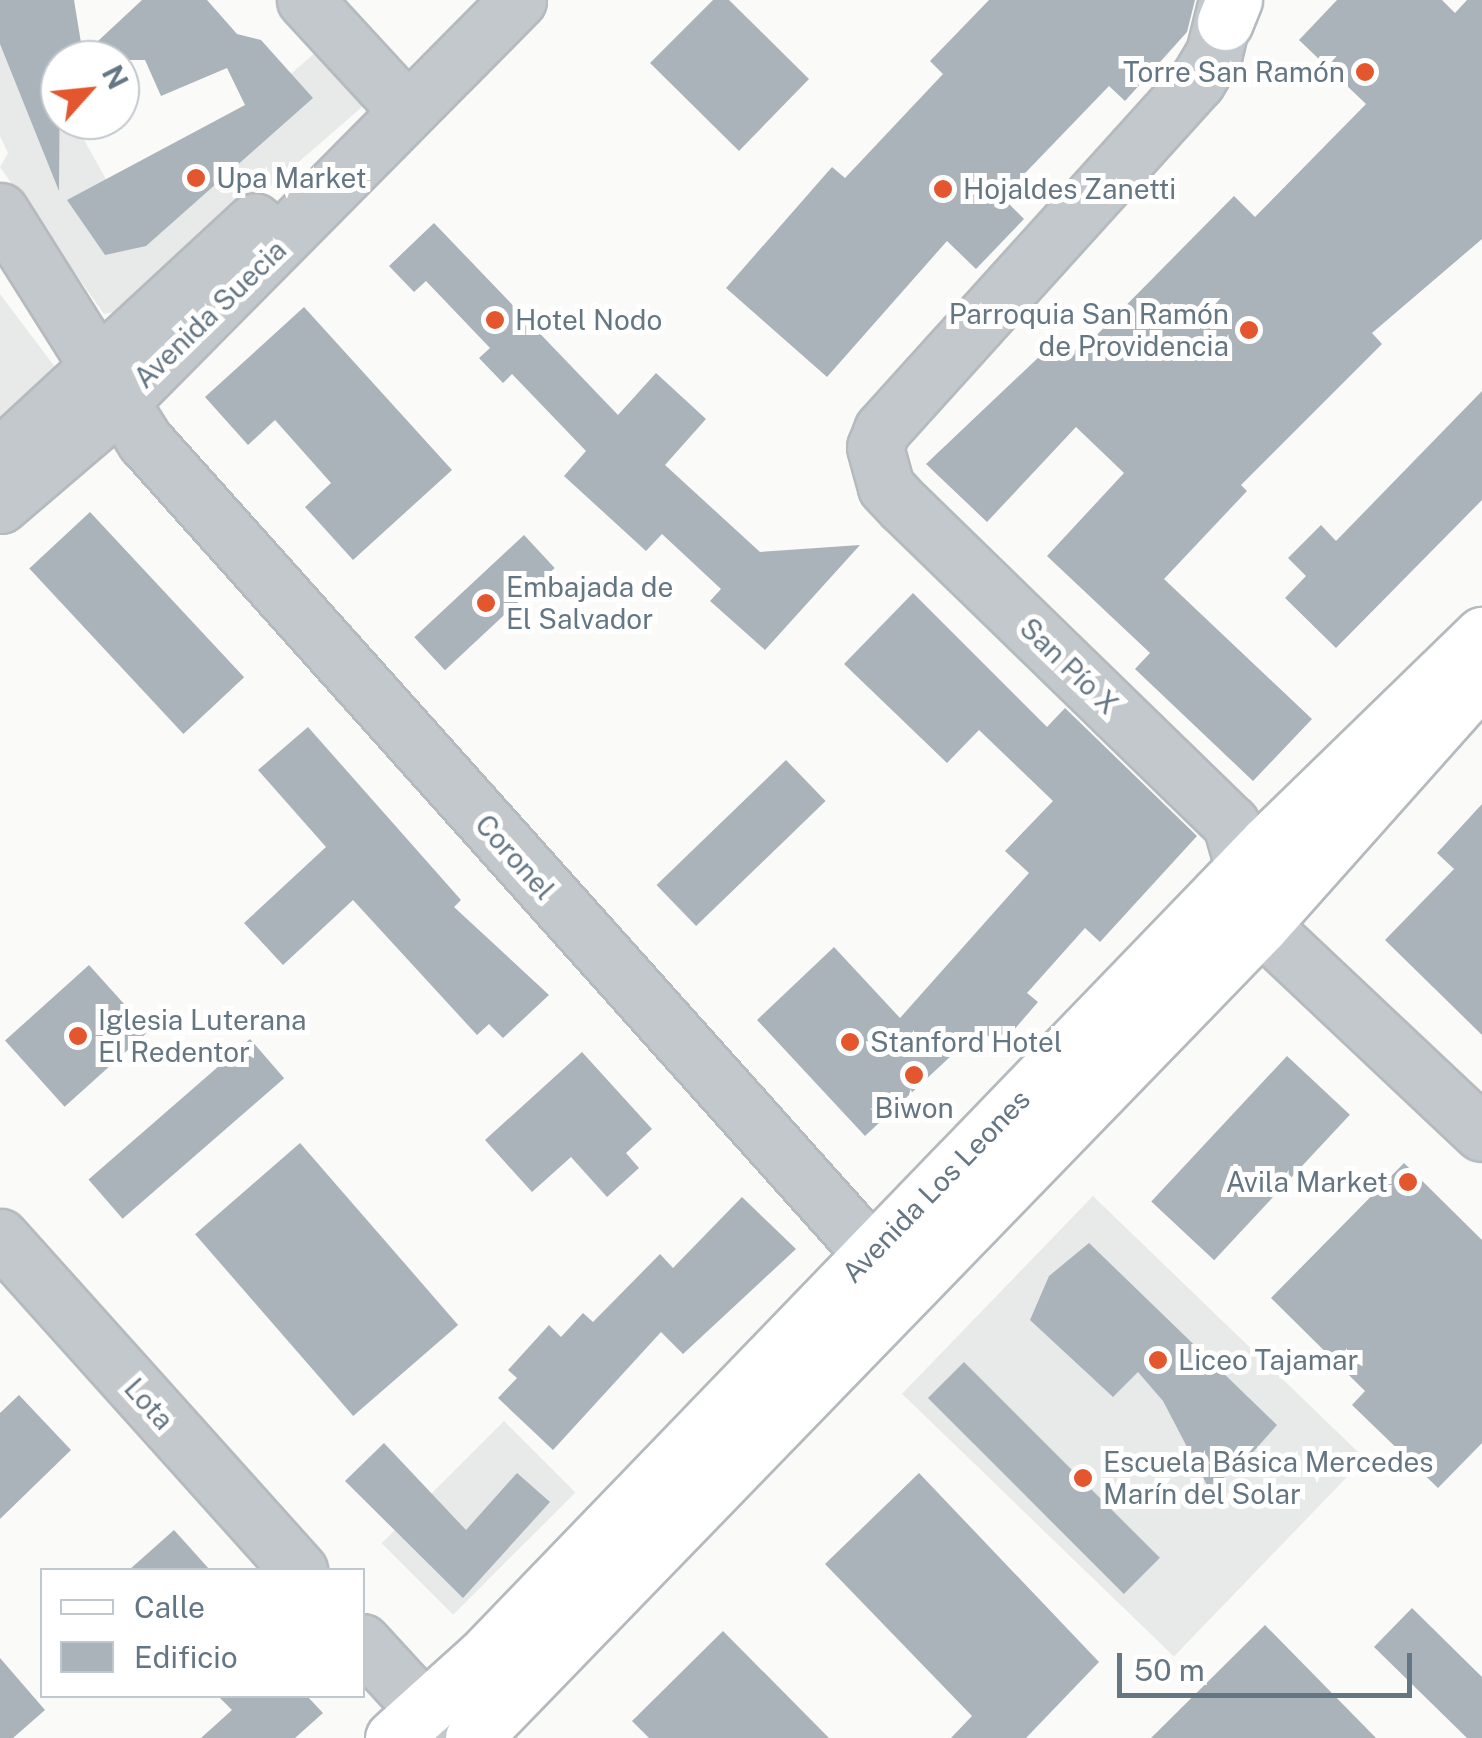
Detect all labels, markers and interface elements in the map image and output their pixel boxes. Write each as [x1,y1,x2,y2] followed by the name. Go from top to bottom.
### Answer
[40,40,140,140] north arrow
[1123,55,1345,89] place label: Torre San Ramón
[96,60,135,94] text: N
[1354,61,1376,83] marker: Torre San Ramón
[216,161,367,195] place label: Upa Market
[185,167,207,189] marker: Upa Market
[963,172,1176,206] place label: Hojaldes Zanetti
[932,178,954,200] marker: Hojaldes Zanetti
[127,233,293,395] street label: Avenida Suecia
[949,297,1229,363] place label: Parroquia San Ramón de Providencia
[515,303,662,337] place label: Hotel Nodo
[484,309,506,331] marker: Hotel Nodo
[1238,319,1260,341] marker: Parroquia San Ramón de Providencia
[506,570,674,636] place label: Embajada de El Salvador
[475,592,497,614] marker: Embajada de El Salvador
[1013,611,1125,721] street label: San Pío X
[468,808,562,906] street label: Coronel
[98,1003,306,1069] place label: Iglesia Luterana El Redentor
[67,1025,89,1047] marker: Iglesia Luterana El Redentor
[870,1025,1062,1059] place label: Stanford Hotel
[839,1031,861,1053] marker: Stanford Hotel
[903,1064,925,1086] marker: Biwon
[835,1082,1037,1290] street label: Avenida Los Leones
[874,1091,954,1125] place label: Biwon
[1226,1165,1388,1199] place label: Avila Market
[1397,1171,1419,1193] marker: Avila Market
[1178,1343,1359,1377] place label: Liceo Tajamar
[1147,1349,1169,1371] marker: Liceo Tajamar
[117,1372,181,1436] street label: Lota
[1103,1445,1434,1511] place label: Escuela Básica Mercedes Marín del Solar
[1072,1467,1094,1489] marker: Escuela Básica Mercedes Marín del Solar
[40,1568,365,1698] legend
[134,1589,205,1625] text: Calle
[1122,1633,1417,1695] scale bar
[134,1639,238,1675] text: Edificio
[1134,1652,1205,1688] text: 50 m

